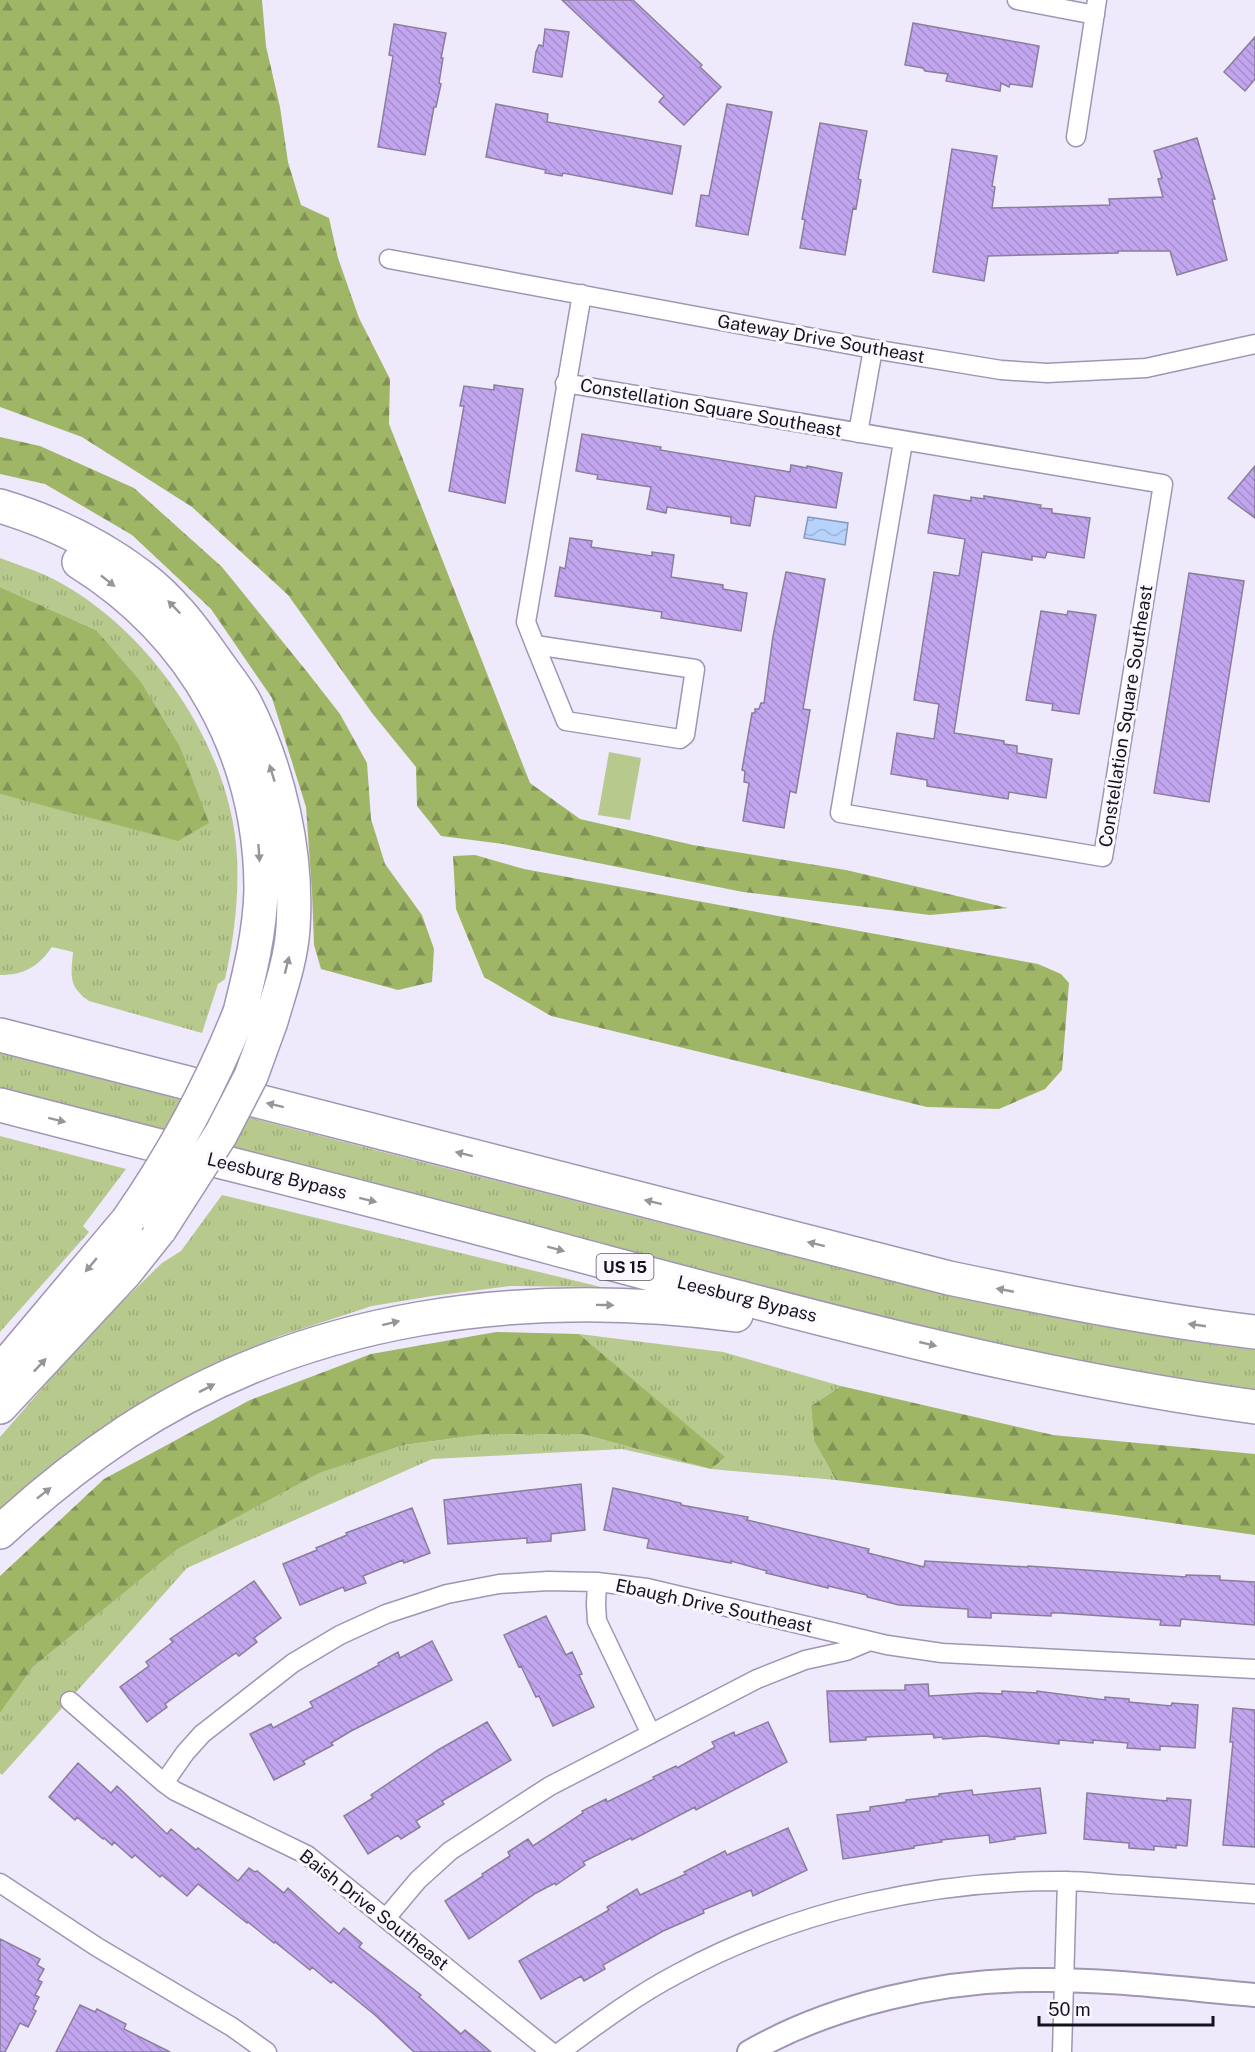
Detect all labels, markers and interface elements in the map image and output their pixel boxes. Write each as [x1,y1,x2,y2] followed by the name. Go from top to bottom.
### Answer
[716,310,926,367] street label: Gateway Drive Southeast
[578,374,844,441] street label: Constellation Square Southeast
[100,575,116,588] one-way arrow
[1094,583,1157,849] street label: Constellation Square Southeast
[167,600,181,614] one-way arrow
[267,764,276,782] one-way arrow
[254,844,264,863] one-way arrow
[283,956,293,974] one-way arrow
[266,1100,284,1110] one-way arrow
[47,1115,66,1125] one-way arrow
[205,1148,349,1203] street label: Leesburg Bypass
[455,1148,473,1158] one-way arrow
[358,1195,377,1205] one-way arrow
[643,1197,662,1207] one-way arrow
[806,1239,824,1248] one-way arrow
[547,1244,565,1254] one-way arrow
[596,1254,654,1280] road number: US 15
[85,1257,98,1272] one-way arrow
[675,1271,819,1326] street label: Leesburg Bypass
[996,1284,1014,1294] one-way arrow
[596,1300,615,1310] one-way arrow
[381,1318,400,1328] one-way arrow
[1187,1320,1206,1329] one-way arrow
[919,1340,938,1349] one-way arrow
[33,1357,47,1372] one-way arrow
[199,1383,216,1393] one-way arrow
[36,1487,52,1500] one-way arrow
[614,1574,815,1637] street label: Ebaugh Drive Southeast
[296,1845,453,1974] street label: Baish Drive Southeast
[1039,1989,1213,2027] scale bar
[1048,1999,1091,2020] text: 50 m

